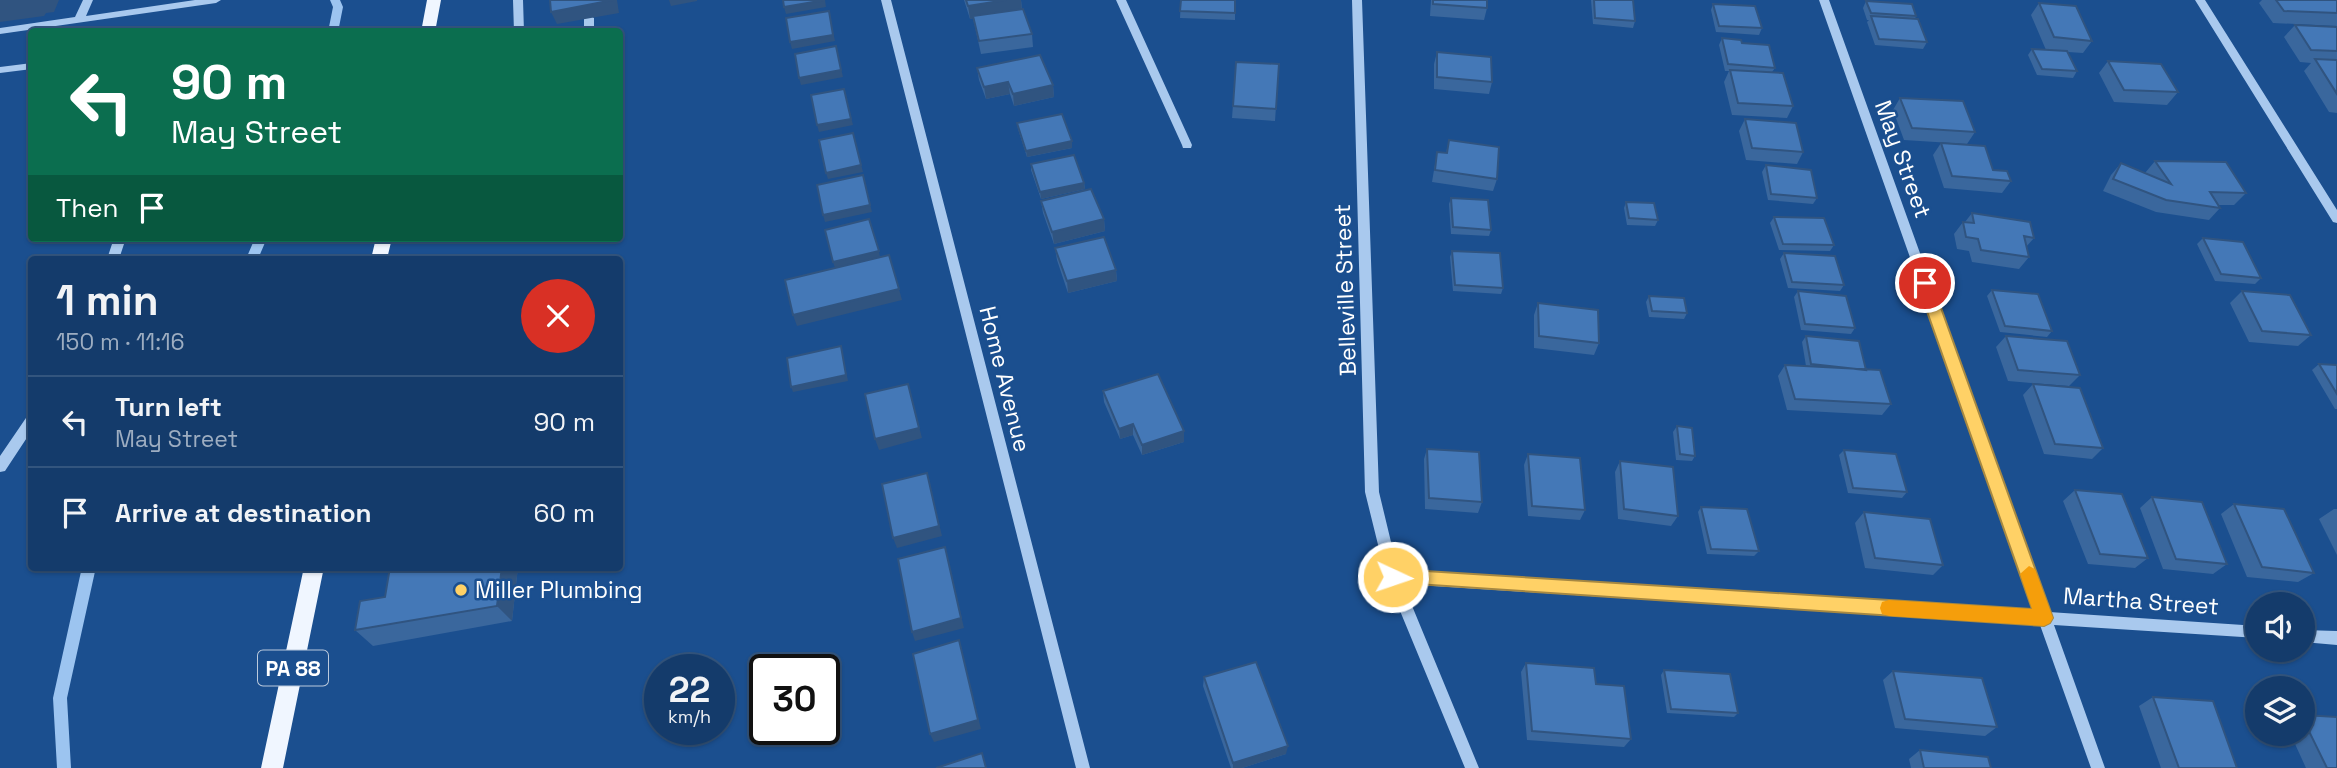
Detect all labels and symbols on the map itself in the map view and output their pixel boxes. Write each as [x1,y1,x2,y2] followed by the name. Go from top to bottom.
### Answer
[1868,96,1938,222] street label: May Street
[1327,203,1363,377] street label: Belleville Street
[1895,253,1955,313] pin
[972,303,1038,455] street label: Home Avenue
[1356,540,1430,614] position arrow
[475,575,643,605] place label: Miller Plumbing
[2062,581,2220,621] street label: Martha Street
[453,582,469,598] marker: Miller Plumbing
[258,650,328,686] road number: PA 88
[749,654,840,745] speed limit sign: 30

